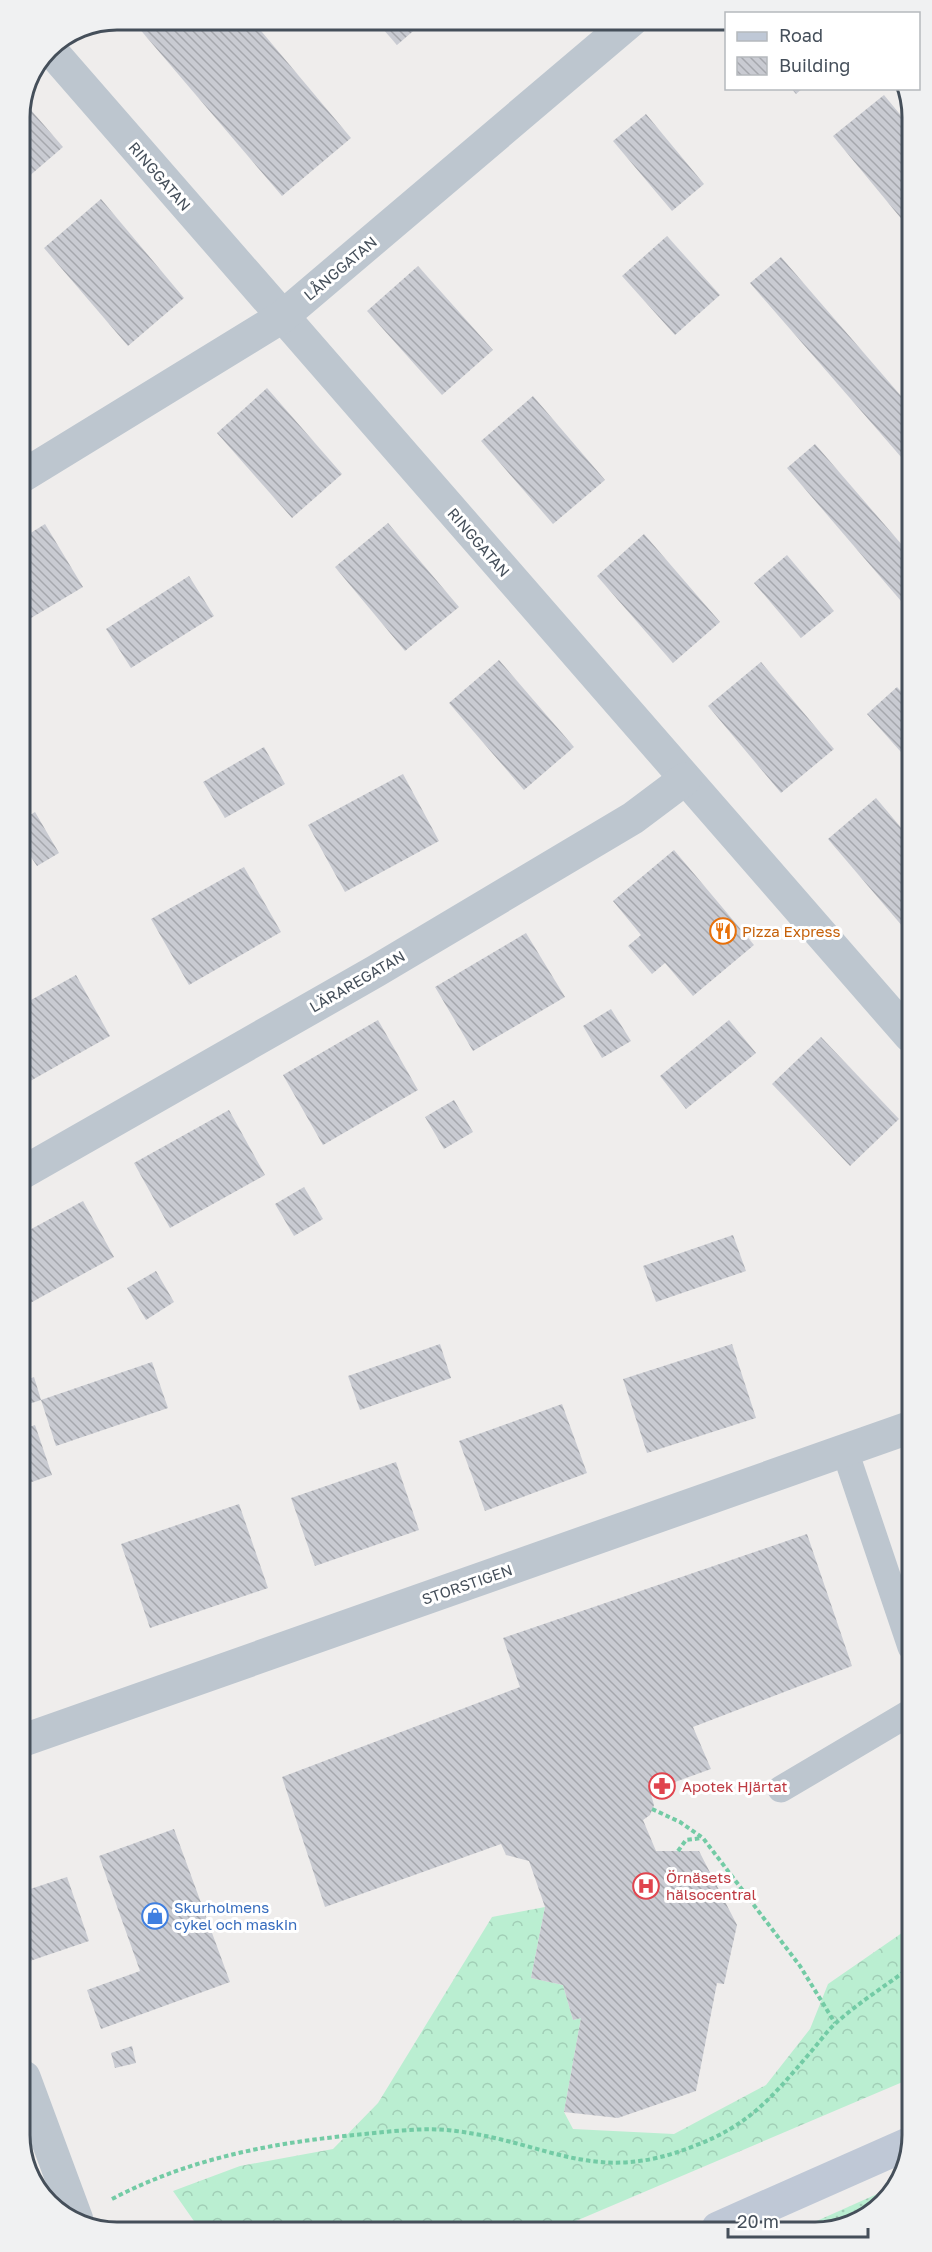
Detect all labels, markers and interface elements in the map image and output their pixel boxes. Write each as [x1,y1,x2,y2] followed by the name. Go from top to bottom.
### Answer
[725,12,920,90] legend
[779,24,823,46] text: Road
[779,54,850,76] text: Building
[125,138,195,214] street label: RINGGATAN
[300,232,380,304] street label: LÅNGGATAN
[444,504,514,580] street label: RINGGATAN
[708,916,738,946] restaurant icon: Pizza Express
[742,922,840,940] place label: Pizza Express
[306,946,408,1016] street label: LÄRAREGATAN
[419,1560,515,1608] street label: STORSTIGEN
[647,1771,677,1801] pharmacy icon: Apotek Hjärtat
[682,1777,788,1795] place label: Apotek Hjärtat
[666,1868,757,1903] place label: Örnäsets hälsocentral
[631,1871,661,1901] hospital icon: Örnäsets hälsocentral
[174,1898,297,1933] place label: Skurholmens cykel och maskin
[140,1901,170,1931] shop icon: Skurholmens cykel och maskin
[728,2201,868,2239] scale bar
[737,2210,779,2232] text: 20 m

